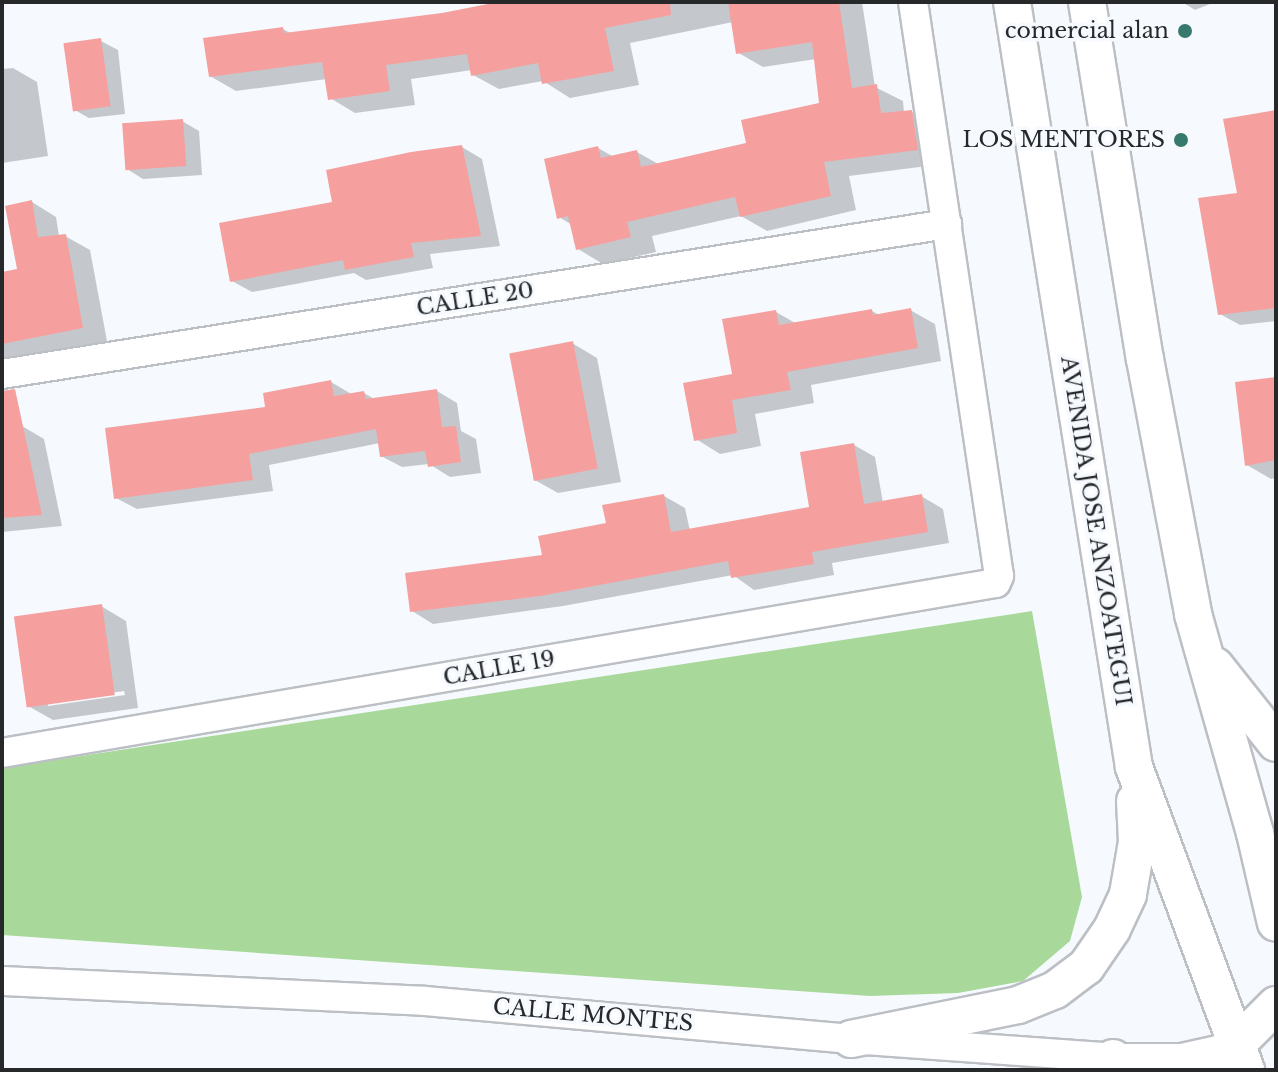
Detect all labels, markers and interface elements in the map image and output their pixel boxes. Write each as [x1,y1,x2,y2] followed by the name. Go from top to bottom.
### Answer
[1005,18,1169,44] place label: comercial alan
[1176,22,1194,40] marker: comercial alan
[963,127,1165,153] place label: LOS MENTORES
[1172,131,1190,149] marker: LOS MENTORES
[415,277,535,321] street label: CALLE 20
[1055,353,1137,709] street label: AVENIDA JOSE ANZOATEGUI
[441,645,557,691] street label: CALLE 19
[492,993,694,1037] street label: CALLE MONTES

